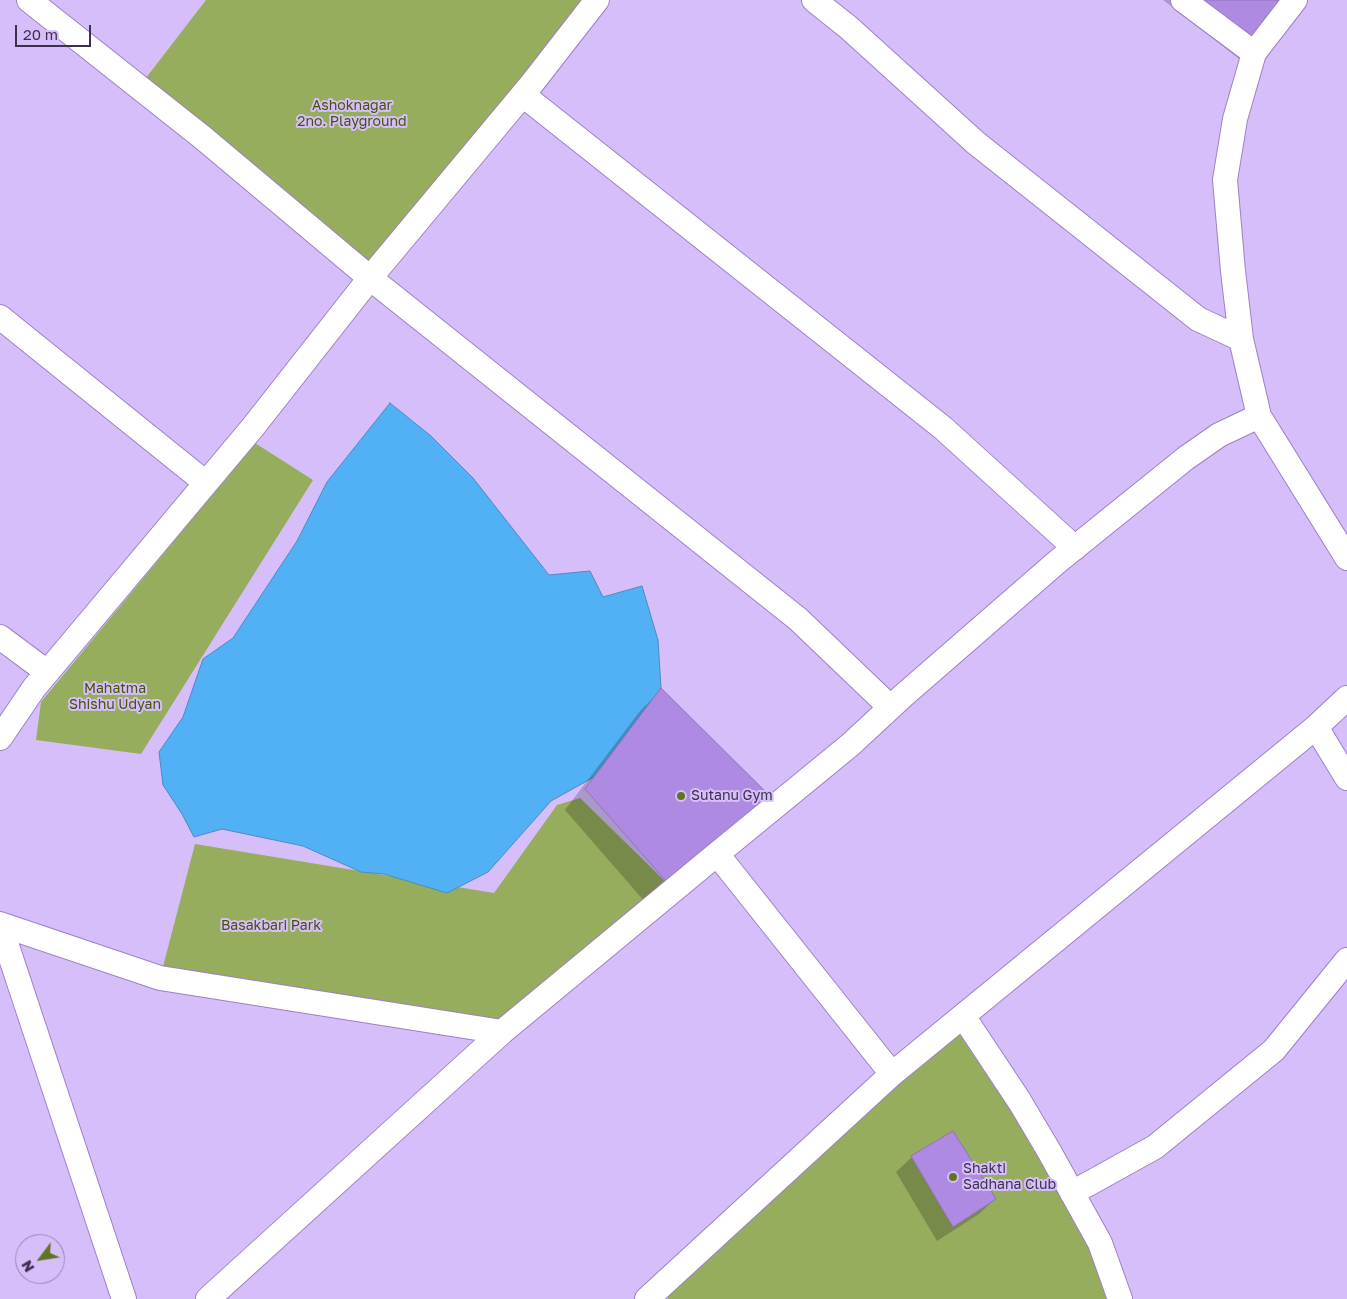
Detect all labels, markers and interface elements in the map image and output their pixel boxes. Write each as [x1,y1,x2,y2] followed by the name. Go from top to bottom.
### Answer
[18,15,94,47] scale bar
[23,25,58,43] text: 20 m
[297,98,407,130] park label: Ashoknagar 2no. Playground
[69,681,161,714] park label: Mahatma Shishu Udyan
[691,788,773,804] place label: Sutanu Gym
[675,790,687,802] marker: Sutanu Gym
[221,918,321,934] park label: Basakbari Park
[963,1161,1056,1194] place label: Shakti Sadhana Club
[947,1171,959,1183] marker: Shakti Sadhana Club
[15,1234,65,1284] north arrow
[18,1258,38,1275] text: N

